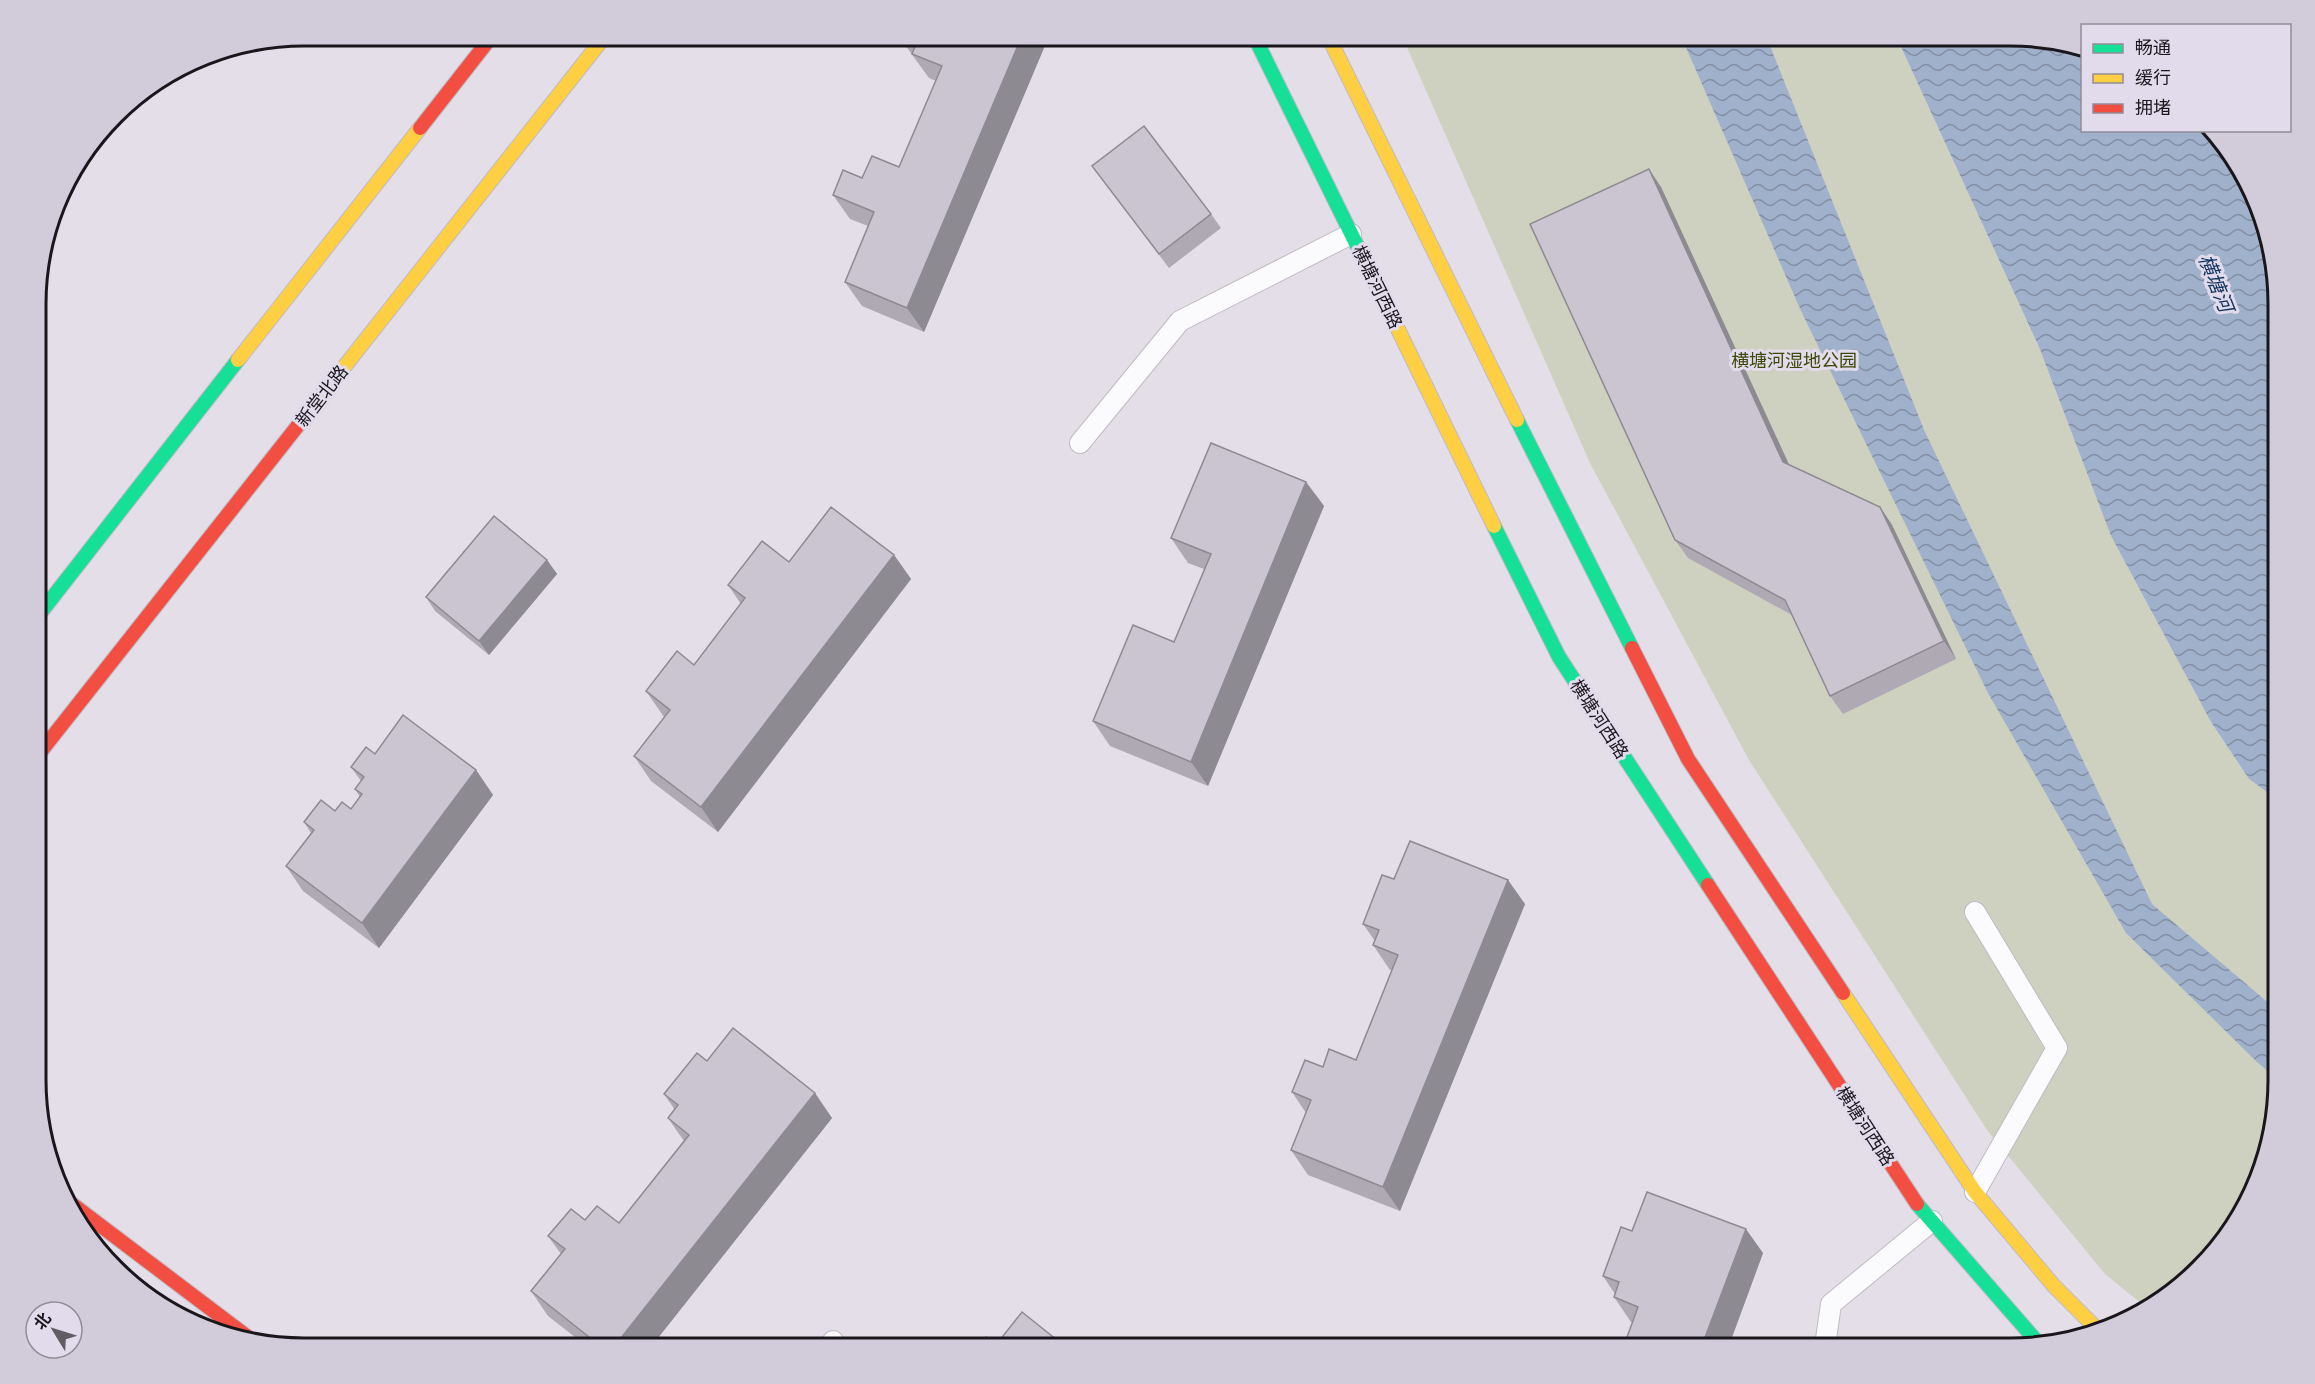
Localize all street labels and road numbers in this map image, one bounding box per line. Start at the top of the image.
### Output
street label: 横塘河西路 [1346,240,1409,333]
street label: 新堂北路 [289,359,354,432]
street label: 横塘河西路 [1564,674,1635,764]
street label: 横塘河西路 [1830,1081,1901,1171]

